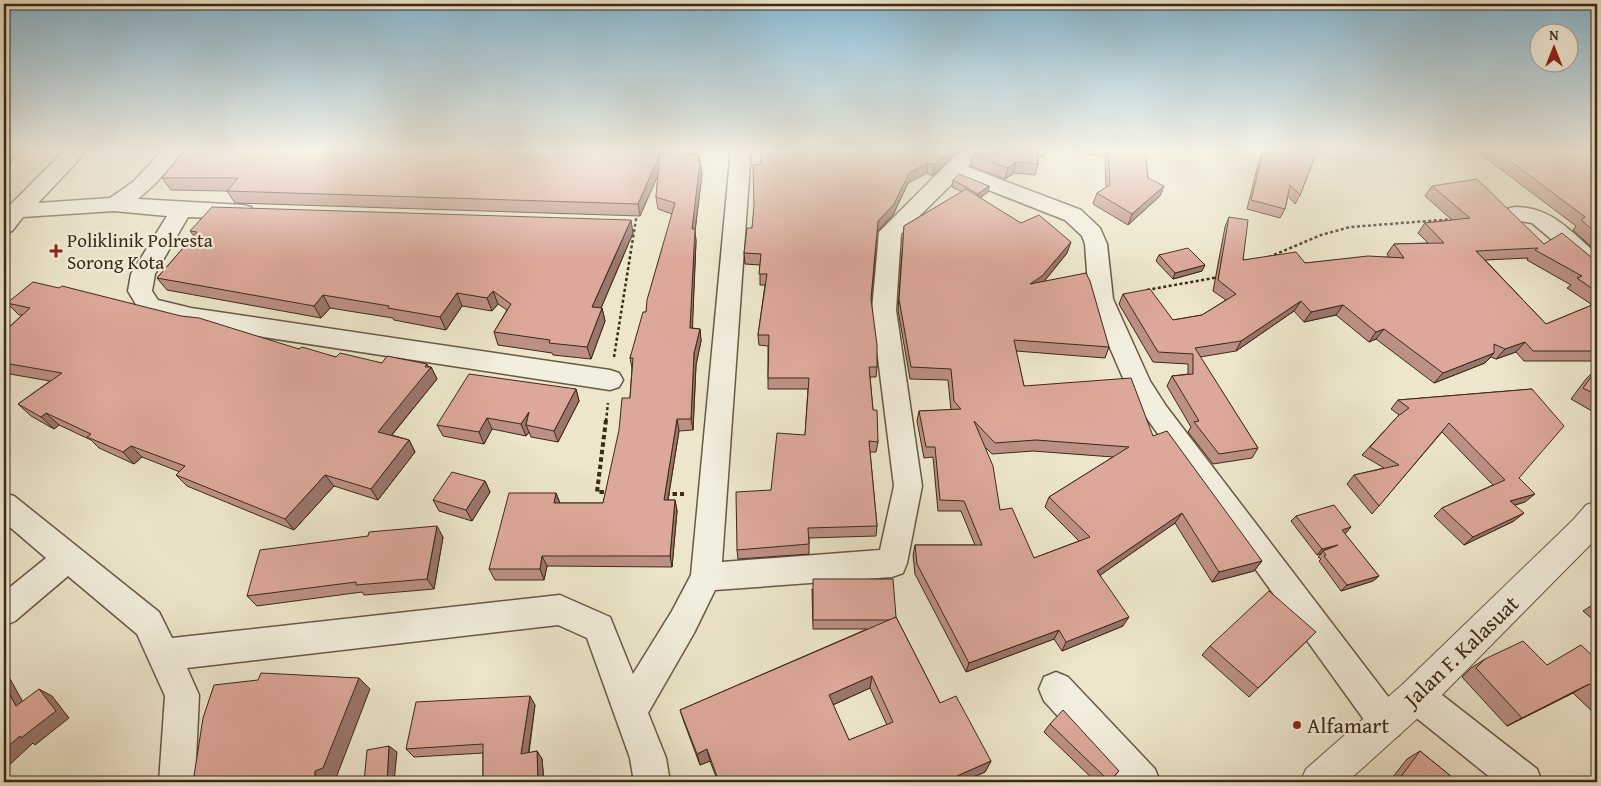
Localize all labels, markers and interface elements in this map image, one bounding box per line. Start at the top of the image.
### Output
north arrow [1528,22,1578,72]
text: N [1549,25,1559,45]
place label: Poliklinik Polresta Sorong Kota [67,226,213,276]
marker: Poliklinik Polresta Sorong Kota [49,244,63,258]
street label: Jalan F. Kalasuat [1394,588,1526,716]
place label: Alfamart [1307,709,1389,741]
marker: Alfamart [1291,719,1303,731]

